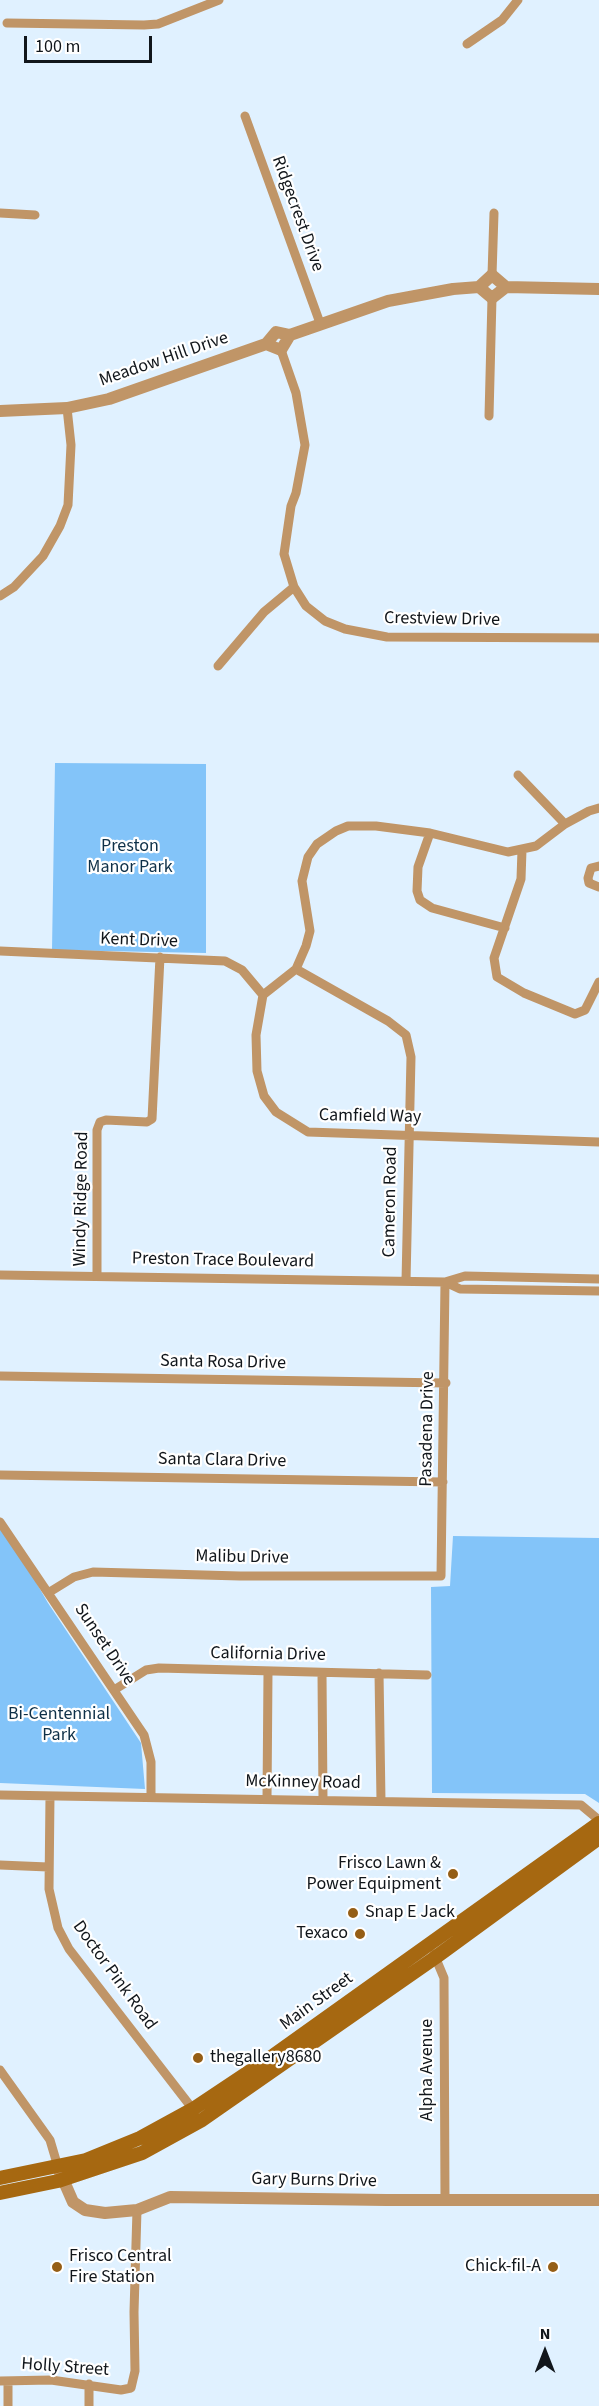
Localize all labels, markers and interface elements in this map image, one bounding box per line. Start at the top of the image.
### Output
scale bar [27,24,154,62]
text: 100 m [35,34,80,59]
street label: Ridgecrest Drive [266,153,328,275]
street label: Meadow Hill Drive [97,328,231,392]
street label: Crestview Drive [384,608,500,632]
park label: Preston Manor Park [87,836,173,878]
street label: Kent Drive [100,929,178,953]
street label: Camfield Way [319,1105,421,1129]
street label: Windy Ridge Road [70,1131,94,1267]
street label: Cameron Road [379,1146,403,1258]
street label: Preston Trace Boulevard [132,1249,314,1273]
street label: Santa Rosa Drive [160,1351,286,1375]
street label: Pasadena Drive [416,1371,440,1487]
street label: Santa Clara Drive [158,1449,286,1473]
street label: Malibu Drive [195,1546,289,1570]
street label: Sunset Drive [69,1600,139,1690]
street label: California Drive [210,1643,326,1667]
park label: Bi-Centennial Park [8,1704,110,1746]
street label: McKinney Road [245,1771,361,1795]
place label: Frisco Lawn & Power Equipment [307,1853,441,1896]
marker: Frisco Lawn & Power Equipment [446,1867,460,1881]
place label: Snap E Jack [365,1902,455,1924]
marker: Snap E Jack [346,1906,360,1920]
street label: Doctor Pink Road [67,1917,161,2035]
place label: Texaco [296,1923,348,1945]
marker: Texaco [353,1927,367,1941]
street label: Main Street [276,1968,358,2036]
street label: Alpha Avenue [417,2019,439,2121]
place label: thegallery8680 [210,2047,321,2069]
marker: thegallery8680 [191,2051,205,2065]
street label: Gary Burns Drive [251,2169,377,2193]
place label: Frisco Central Fire Station [69,2246,172,2288]
place label: Chick-fil-A [465,2256,541,2278]
marker: Frisco Central Fire Station [50,2260,64,2274]
marker: Chick-fil-A [546,2260,560,2274]
north arrow [515,2322,575,2382]
text: N [540,2323,550,2345]
street label: Holly Street [20,2354,110,2382]

